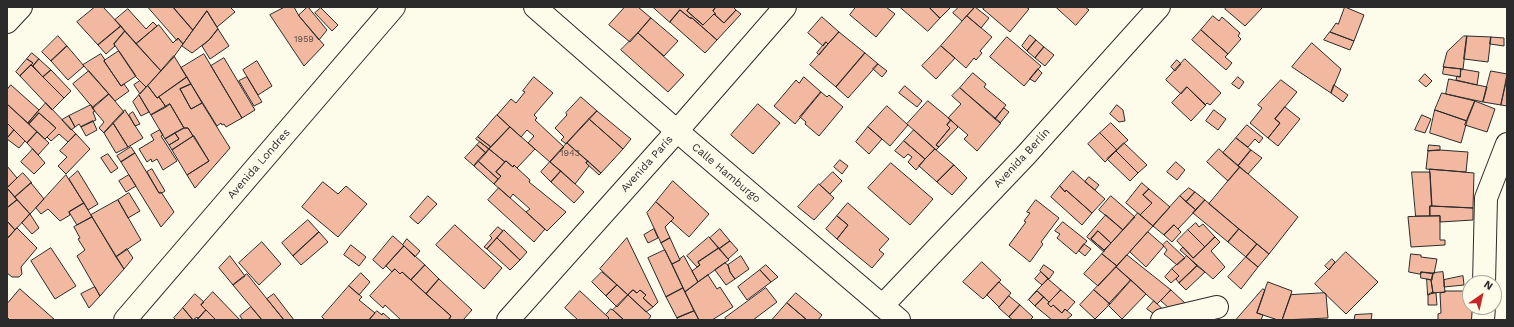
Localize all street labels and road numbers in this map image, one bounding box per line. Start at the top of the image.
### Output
street label: Avenida Berlín [991,125,1053,191]
street label: Avenida Londres [225,126,293,202]
street label: Avenida París [618,133,676,195]
street label: Calle Hamburgo [689,140,763,206]

